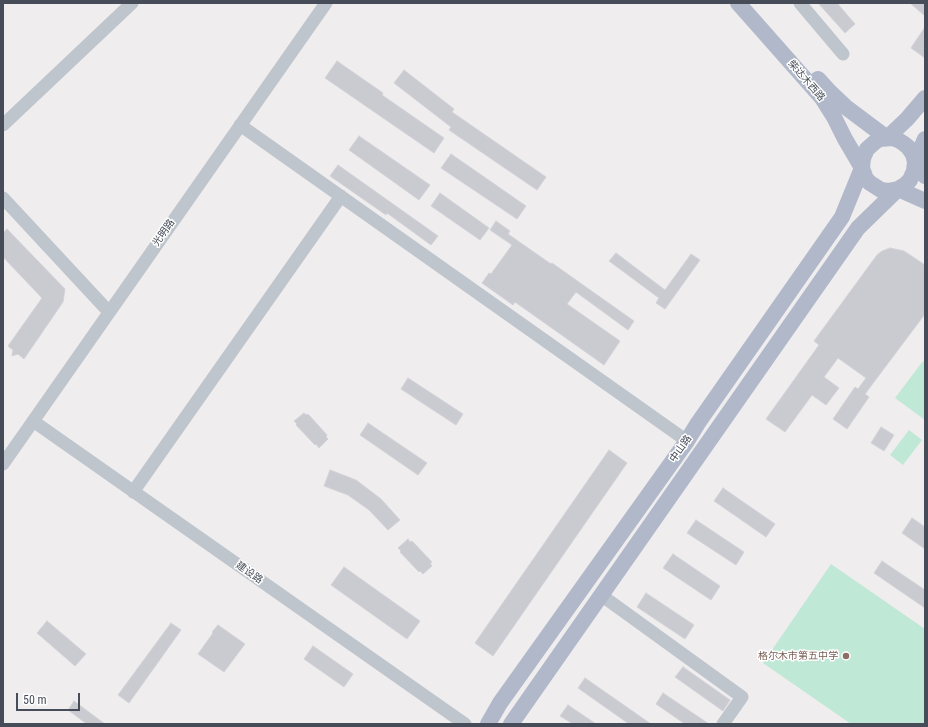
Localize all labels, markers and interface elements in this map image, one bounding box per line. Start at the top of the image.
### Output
street label: 柴达木西路 [785,58,827,104]
street label: 光明路 [150,217,178,249]
street label: 中山路 [667,433,695,465]
street label: 建设路 [233,559,265,587]
place label: 格尔木市第五中学 [758,650,838,662]
marker: 格尔木市第五中学 [841,651,851,661]
scale bar [18,685,82,711]
text: 50 m [23,693,47,707]

